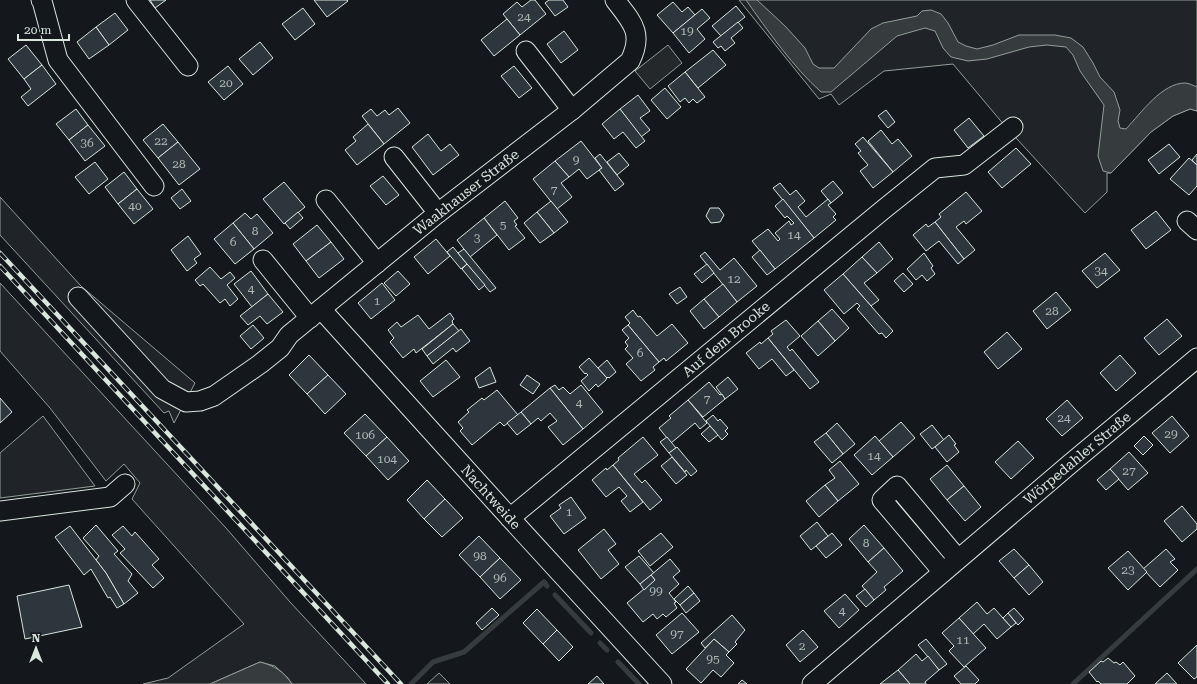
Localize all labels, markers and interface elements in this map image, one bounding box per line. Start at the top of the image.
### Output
house number: 24 [517,10,531,24]
scale bar [18,16,69,42]
text: 20 m [24,23,51,37]
house number: 19 [680,24,694,38]
house number: 20 [219,76,233,90]
house number: 22 [154,134,168,148]
house number: 36 [80,136,94,150]
street label: Waakhauser Straße [410,146,522,238]
house number: 9 [573,153,580,167]
house number: 28 [172,157,186,171]
house number: 7 [551,183,558,197]
house number: 40 [128,199,142,213]
house number: 5 [500,218,507,232]
house number: 8 [252,224,259,238]
house number: 14 [787,228,801,242]
house number: 3 [474,231,481,245]
house number: 6 [230,235,237,249]
house number: 34 [1094,264,1108,278]
house number: 12 [727,272,741,286]
house number: 4 [248,282,255,296]
house number: 1 [374,294,381,308]
street label: Auf dem Brooke [679,298,773,380]
house number: 28 [1045,304,1059,318]
house number: 6 [637,346,644,360]
house number: 7 [704,392,711,406]
house number: 4 [576,396,583,410]
street label: Wörpedahler Straße [1020,408,1134,508]
house number: 24 [1057,411,1071,425]
house number: 29 [1164,427,1178,441]
house number: 106 [355,428,375,442]
house number: 14 [867,449,881,463]
house number: 104 [377,452,397,466]
street label: Nachtweide [458,462,524,533]
house number: 27 [1122,464,1136,478]
house number: 1 [566,505,573,519]
house number: 8 [863,536,870,550]
house number: 98 [473,549,487,563]
house number: 23 [1121,563,1135,577]
house number: 96 [493,571,507,585]
house number: 99 [649,584,663,598]
house number: 4 [839,604,846,618]
house number: 97 [670,627,684,641]
north arrow [16,628,56,668]
text: N [32,632,41,645]
house number: 11 [956,633,970,647]
house number: 2 [799,639,806,653]
house number: 95 [706,652,720,666]

